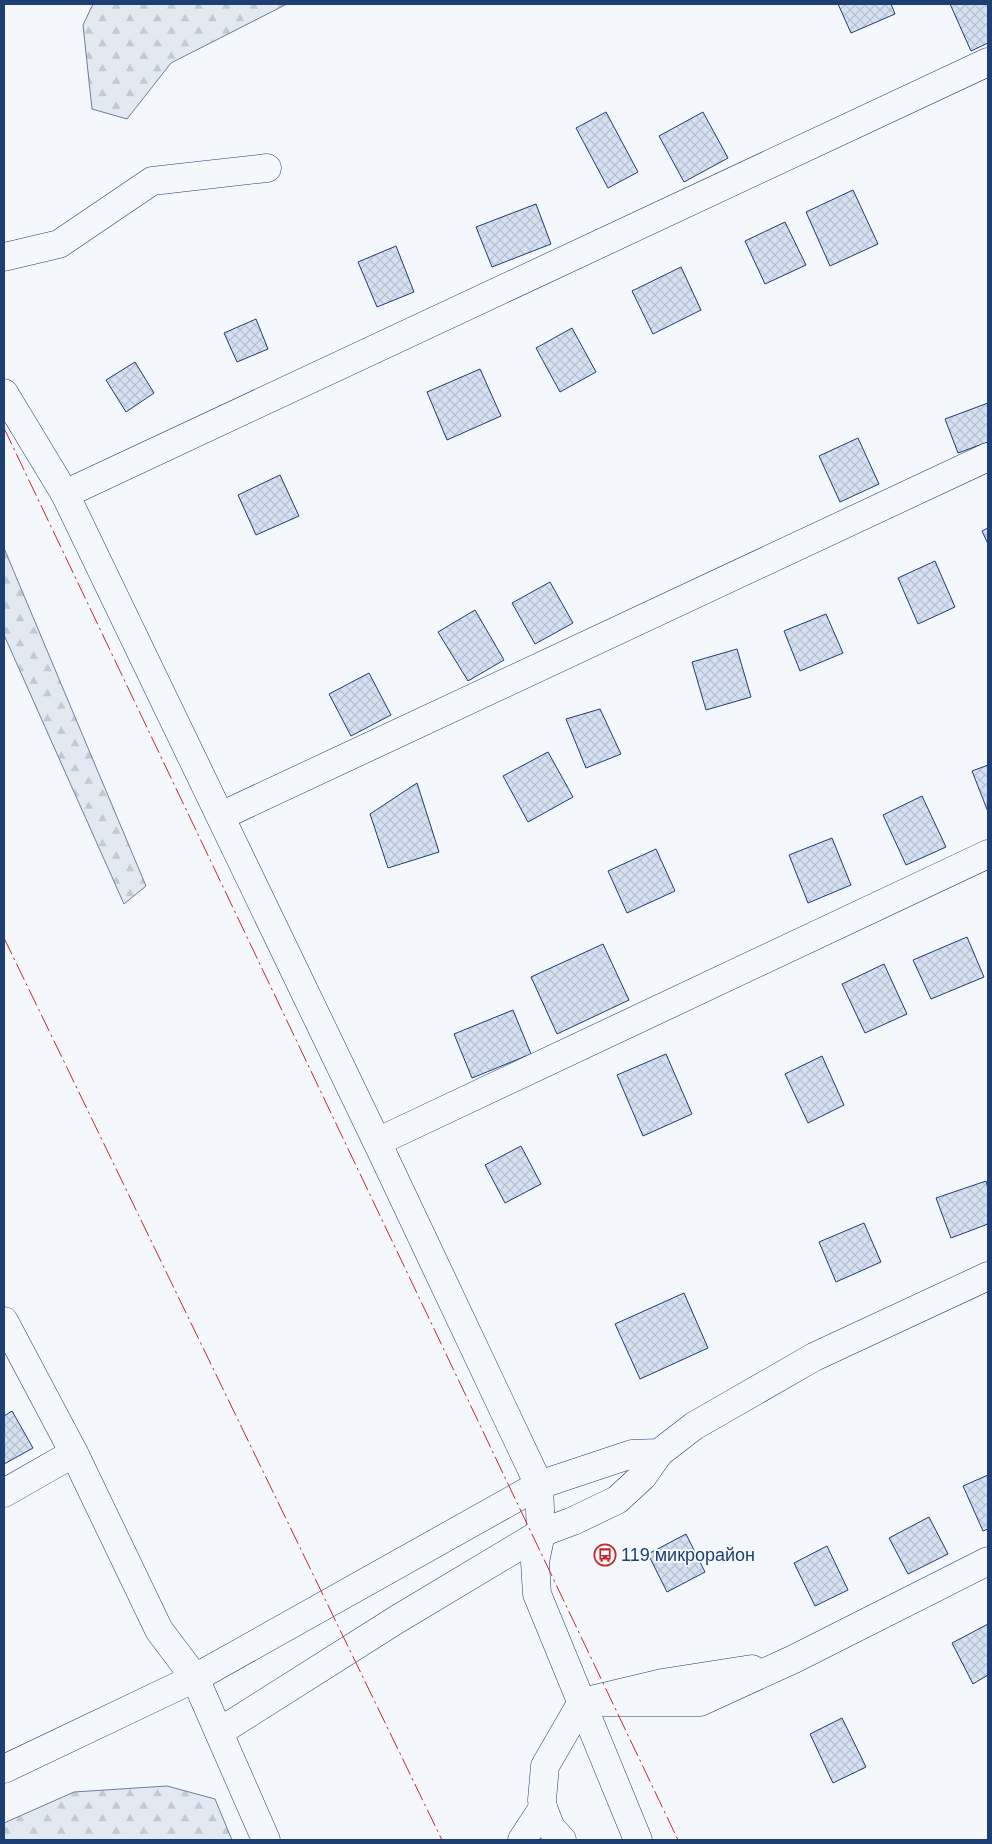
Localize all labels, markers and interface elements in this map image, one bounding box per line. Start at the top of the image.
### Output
bus stop icon: 119 микрорайон [593,1543,617,1567]
place label: 119 микрорайон [621,1545,755,1565]

